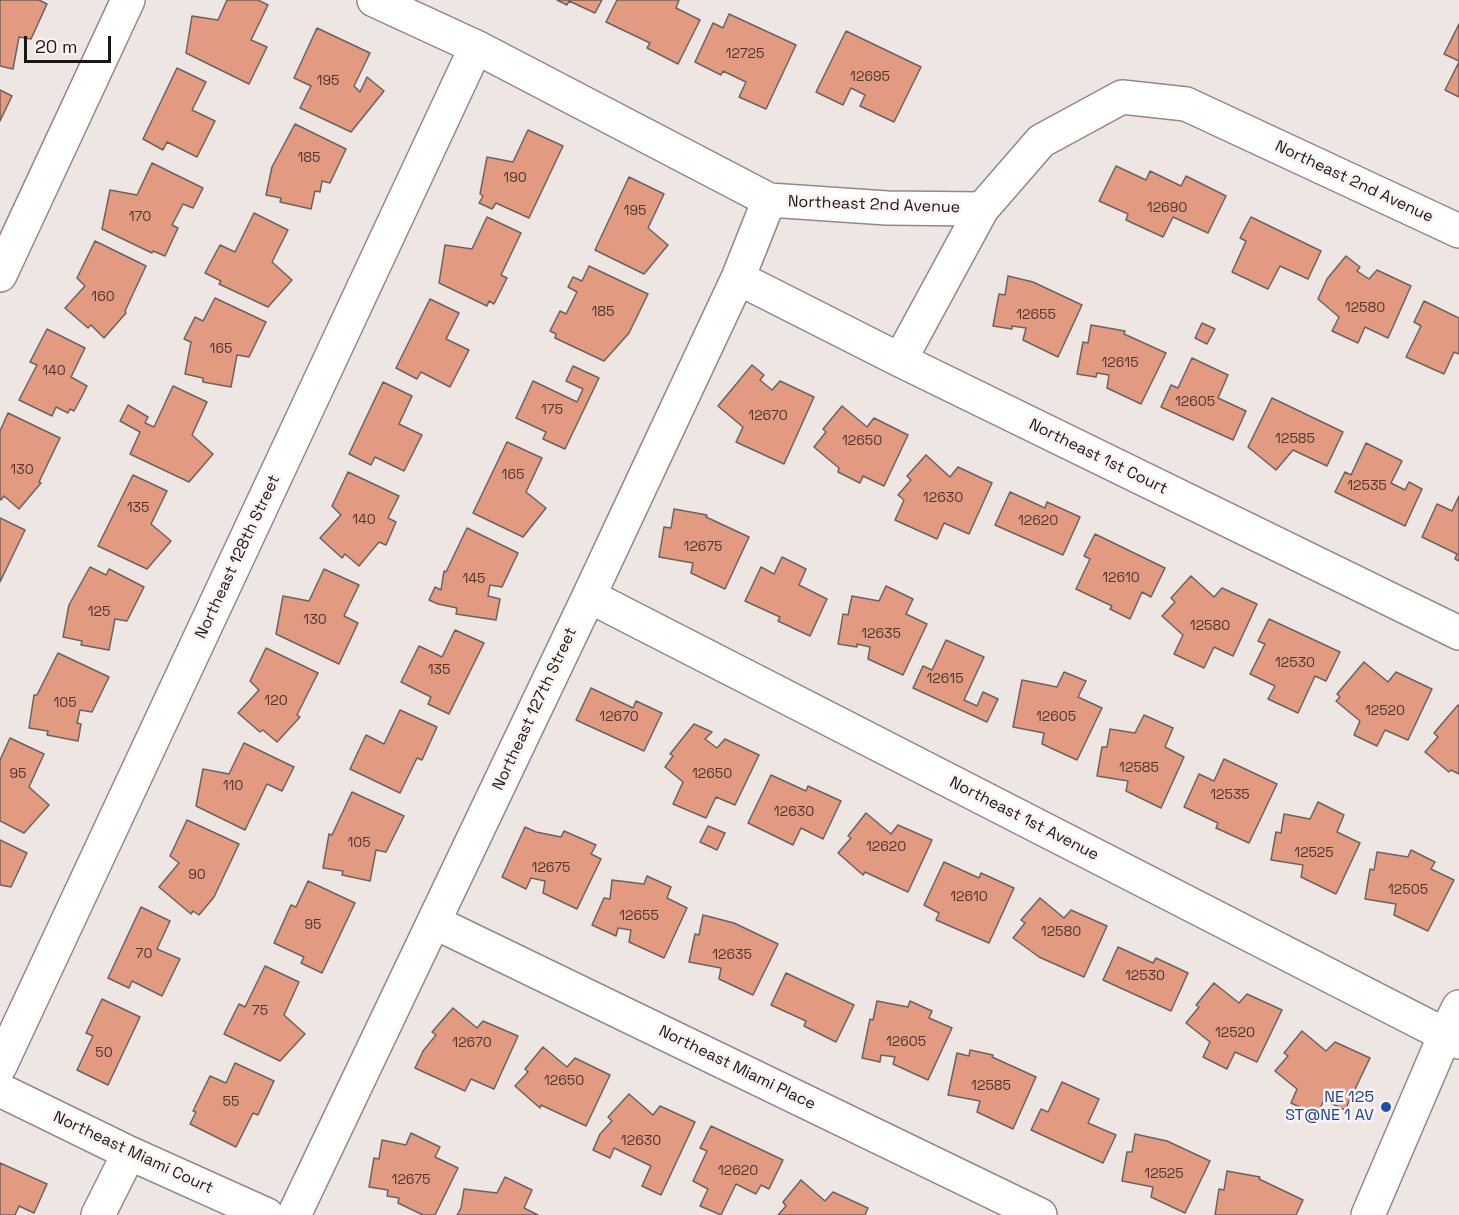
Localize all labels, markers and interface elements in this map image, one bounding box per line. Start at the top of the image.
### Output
scale bar [27,24,114,62]
text: 20 m [35,35,78,58]
house number: 12725 [726,46,764,62]
house number: 12695 [850,69,890,85]
house number: 195 [317,73,339,89]
street label: Northeast 2nd Avenue [1272,137,1436,227]
house number: 185 [298,150,320,166]
house number: 190 [503,170,527,186]
street label: Northeast 2nd Avenue [788,192,960,218]
house number: 12690 [1147,200,1187,216]
house number: 195 [624,203,646,219]
house number: 170 [129,209,151,225]
house number: 160 [91,289,115,305]
house number: 12580 [1345,300,1385,316]
house number: 185 [592,304,614,320]
house number: 12655 [1016,307,1056,323]
house number: 165 [210,341,232,357]
house number: 12615 [1101,355,1139,371]
house number: 140 [42,363,66,379]
house number: 12605 [1175,394,1215,410]
house number: 175 [541,402,563,418]
house number: 12670 [748,408,788,424]
street label: Northeast 1st Court [1026,415,1170,499]
house number: 12585 [1275,431,1315,447]
house number: 12650 [842,433,882,449]
house number: 130 [10,462,34,478]
house number: 165 [502,467,524,483]
street label: Northeast 128th Street [192,472,284,642]
house number: 12535 [1347,478,1387,494]
house number: 12630 [923,490,963,506]
house number: 135 [127,500,149,516]
house number: 140 [352,512,376,528]
house number: 12620 [1018,513,1058,529]
house number: 12675 [684,539,722,555]
house number: 12610 [1102,570,1140,586]
house number: 145 [463,571,485,587]
house number: 125 [88,604,110,620]
house number: 130 [303,612,327,628]
house number: 12580 [1190,618,1230,634]
street label: Northeast 127th Street [489,625,581,793]
house number: 12635 [861,626,901,642]
house number: 12530 [1275,655,1315,671]
house number: 135 [428,662,450,678]
house number: 12615 [926,671,964,687]
house number: 120 [264,693,288,709]
house number: 105 [53,695,77,711]
house number: 12520 [1365,703,1405,719]
house number: 12670 [599,709,639,725]
house number: 12605 [1036,709,1076,725]
house number: 12585 [1119,760,1159,776]
house number: 95 [10,766,26,782]
house number: 12650 [692,766,732,782]
street label: Northeast 1st Avenue [946,773,1102,865]
house number: 110 [223,778,243,794]
house number: 12535 [1210,787,1250,803]
house number: 12630 [774,804,814,820]
house number: 105 [347,835,371,851]
house number: 12620 [866,839,906,855]
house number: 12525 [1294,845,1334,861]
house number: 12675 [532,860,570,876]
house number: 90 [188,867,206,883]
house number: 12505 [1388,882,1428,898]
house number: 12610 [950,889,988,905]
house number: 12655 [619,908,659,924]
house number: 95 [305,917,321,933]
house number: 12580 [1041,924,1081,940]
house number: 70 [136,946,152,962]
house number: 12635 [712,947,752,963]
house number: 12530 [1125,968,1165,984]
house number: 75 [252,1003,268,1019]
street label: Northeast Miami Place [655,1022,819,1114]
house number: 12520 [1215,1025,1255,1041]
house number: 12605 [886,1034,926,1050]
house number: 12670 [452,1035,492,1051]
house number: 50 [95,1045,113,1061]
house number: 12650 [544,1073,584,1089]
house number: 12585 [971,1078,1011,1094]
place label: NE 125 ST@NE 1 AV [1285,1088,1374,1126]
house number: 55 [223,1094,239,1110]
marker: NE 125 ST@NE 1 AV [1379,1100,1393,1114]
street label: Northeast Miami Court [50,1108,216,1198]
house number: 12630 [621,1133,661,1149]
house number: 12620 [718,1163,758,1179]
house number: 12525 [1144,1166,1184,1182]
house number: 12675 [392,1172,430,1188]

